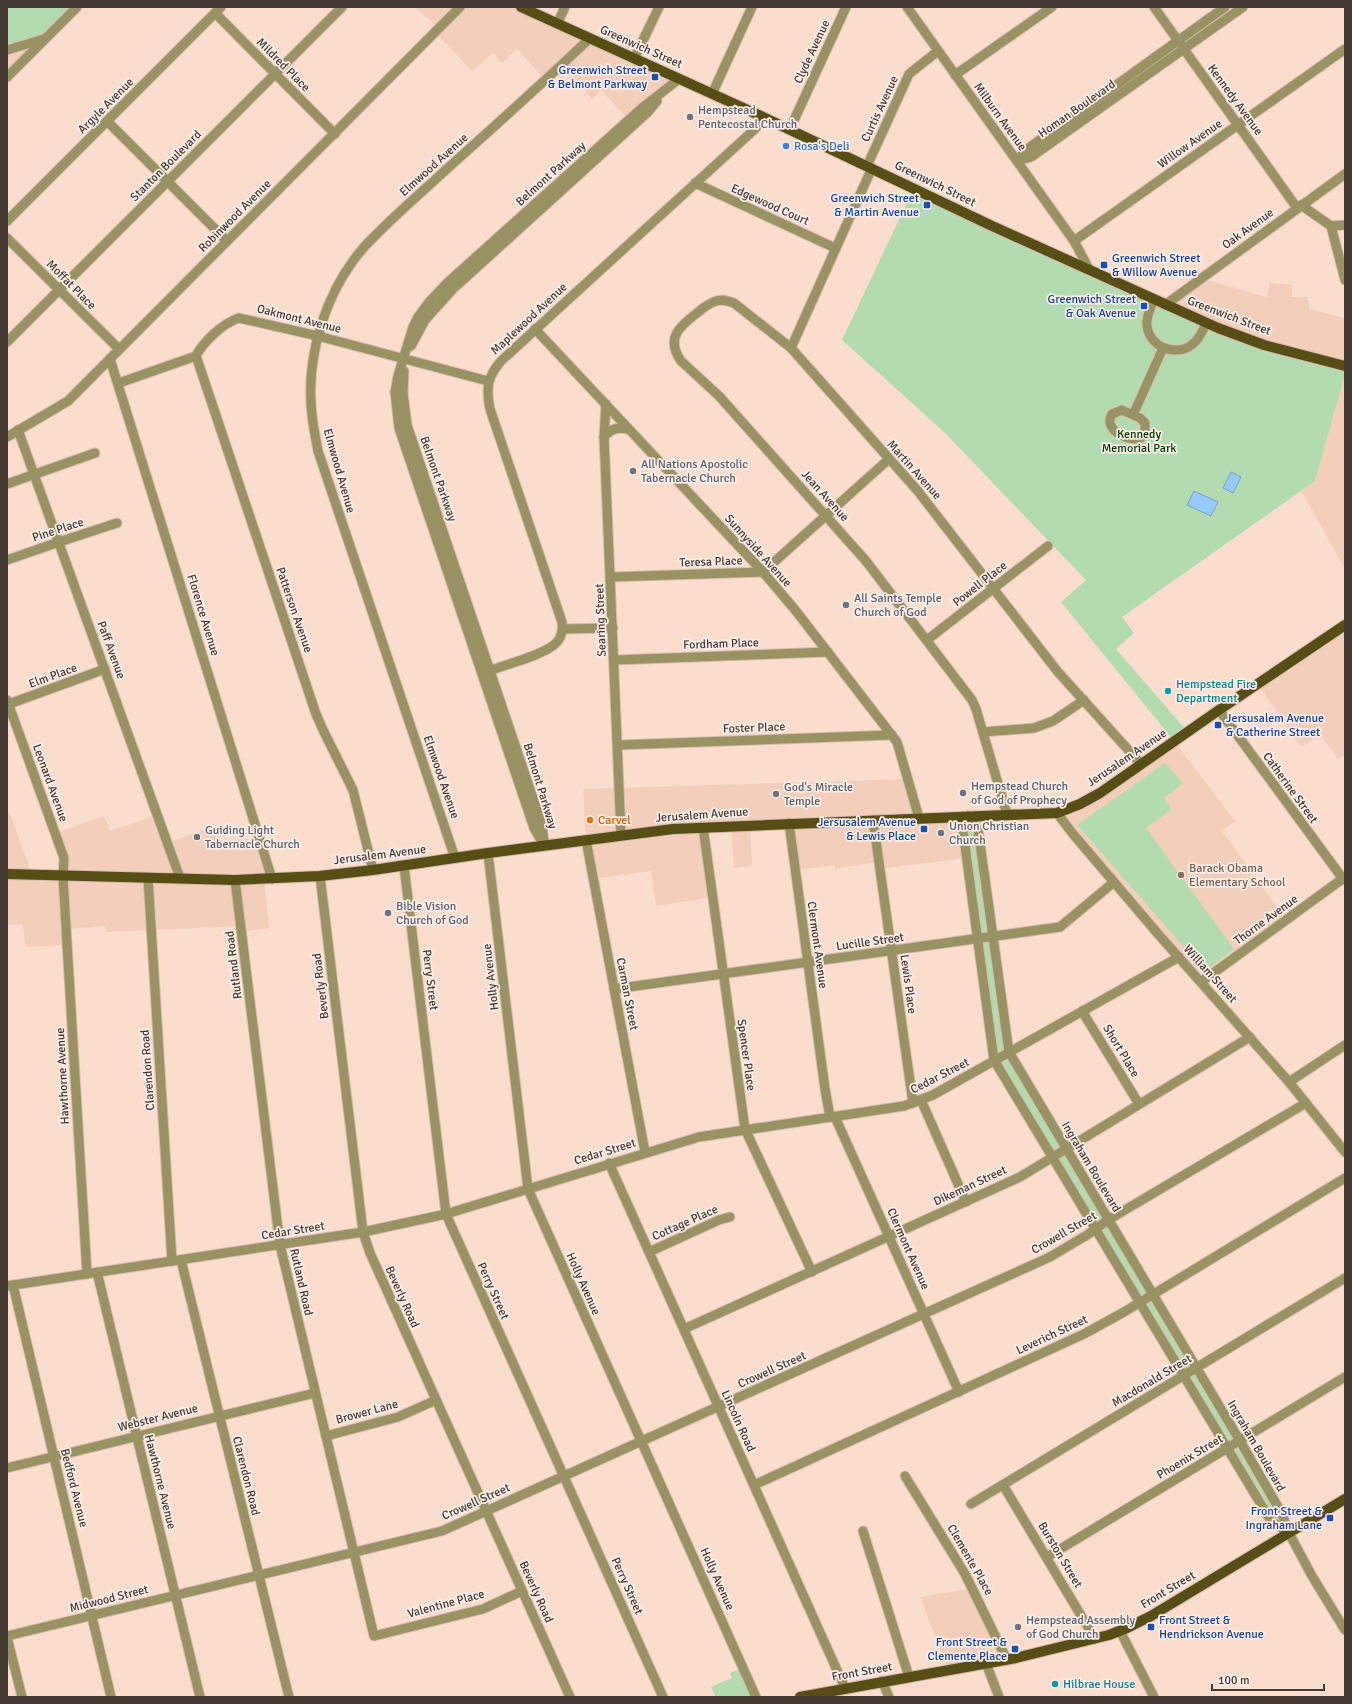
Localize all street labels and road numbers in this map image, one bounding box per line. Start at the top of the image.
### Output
street label: Clyde Avenue [791,18,833,86]
street label: Greenwich Street [598,22,684,72]
street label: Mildred Place [253,35,313,95]
street label: Kennedy Avenue [1204,62,1266,138]
street label: Curtis Avenue [858,73,902,145]
street label: Argyle Avenue [75,75,137,137]
street label: Homan Boulevard [1036,77,1118,141]
street label: Milburn Avenue [970,80,1030,154]
street label: Willow Avenue [1155,116,1225,172]
street label: Stanton Boulevard [127,127,205,205]
street label: Elmwood Avenue [397,130,471,200]
street label: Belmont Parkway [513,138,589,209]
street label: Greenwich Street [892,158,978,210]
street label: Robinwood Avenue [195,176,275,256]
street label: Edgewood Court [729,181,811,229]
street label: Oak Avenue [1219,205,1277,253]
street label: Moffat Place [43,257,99,313]
street label: Maplewood Avenue [488,280,570,358]
street label: Greenwich Street [1185,293,1273,339]
street label: Oakmont Avenue [255,301,343,337]
street label: Elmwood Avenue [320,427,358,515]
street label: Belmont Parkway [416,434,460,524]
street label: Martin Avenue [883,437,945,503]
street label: Jean Avenue [798,467,852,525]
street label: Sunnyside Avenue [721,511,795,591]
street label: Pine Place [30,515,86,545]
street label: Teresa Place [679,553,743,571]
street label: Powell Place [950,558,1010,610]
street label: Patterson Avenue [272,565,316,655]
street label: Florence Avenue [183,572,223,658]
street label: Searing Street [592,583,610,657]
street label: Paff Avenue [94,619,128,681]
street label: Fordham Place [683,635,759,653]
street label: Elm Place [27,660,79,692]
street label: Foster Place [722,719,786,737]
street label: Jerusalem Avenue [1084,726,1170,790]
street label: Elmwood Avenue [420,733,462,821]
street label: Belmont Parkway [520,741,560,831]
street label: Leonard Avenue [29,742,71,824]
street label: Catherine Street [1259,750,1321,826]
street label: Jerusalem Avenue [655,804,749,826]
street label: Jerusalem Avenue [333,842,427,868]
street label: Thorne Avenue [1231,892,1301,948]
street label: Clermont Avenue [803,900,831,990]
street label: Rutland Road [222,930,246,1000]
street label: Lucille Street [835,930,905,954]
street label: William Street [1180,942,1240,1006]
street label: Holly Avenue [479,943,503,1011]
street label: Perry Street [419,949,441,1011]
street label: Beverly Road [310,952,332,1020]
street label: Lewis Place [896,953,920,1015]
street label: Carman Street [613,956,641,1032]
street label: Spencer Place [734,1018,758,1092]
street label: Short Place [1099,1022,1143,1080]
street label: Hawthorne Avenue [53,1027,73,1125]
street label: Clarendon Road [138,1029,158,1111]
street label: Cedar Street [908,1055,972,1097]
street label: Ingraham Boulevard [1058,1119,1124,1215]
street label: Cedar Street [572,1135,638,1169]
street label: Dikeman Street [931,1163,1009,1209]
street label: Cottage Place [650,1202,720,1244]
street label: Clermont Avenue [883,1206,933,1292]
street label: Crowell Street [1029,1208,1099,1258]
street label: Cedar Street [260,1219,326,1243]
street label: Rutland Road [286,1247,316,1317]
street label: Holly Avenue [563,1250,603,1318]
street label: Perry Street [474,1260,512,1322]
street label: Beverly Road [382,1264,422,1330]
street label: Leverich Street [1014,1312,1090,1358]
street label: Crowell Street [736,1348,808,1392]
street label: Macdonald Street [1109,1351,1195,1411]
street label: Lincoln Road [718,1388,758,1454]
street label: Brower Lane [334,1397,400,1427]
street label: Ingraham Boulevard [1224,1398,1288,1494]
street label: Webster Avenue [116,1401,200,1435]
street label: Phoenix Street [1154,1431,1226,1483]
street label: Hawthorne Avenue [141,1433,179,1531]
street label: Clarendon Road [229,1435,263,1517]
street label: Bedford Avenue [57,1447,91,1529]
street label: Crowell Street [440,1480,512,1524]
street label: Burston Street [1034,1519,1086,1591]
street label: Clemente Place [944,1522,996,1598]
street label: Holly Avenue [697,1545,737,1613]
street label: Perry Street [608,1555,646,1617]
street label: Beverly Road [516,1559,556,1625]
street label: Front Street [1138,1568,1198,1612]
street label: Midwood Street [68,1582,150,1616]
street label: Valentine Place [406,1587,486,1621]
street label: Front Street [831,1659,893,1685]

